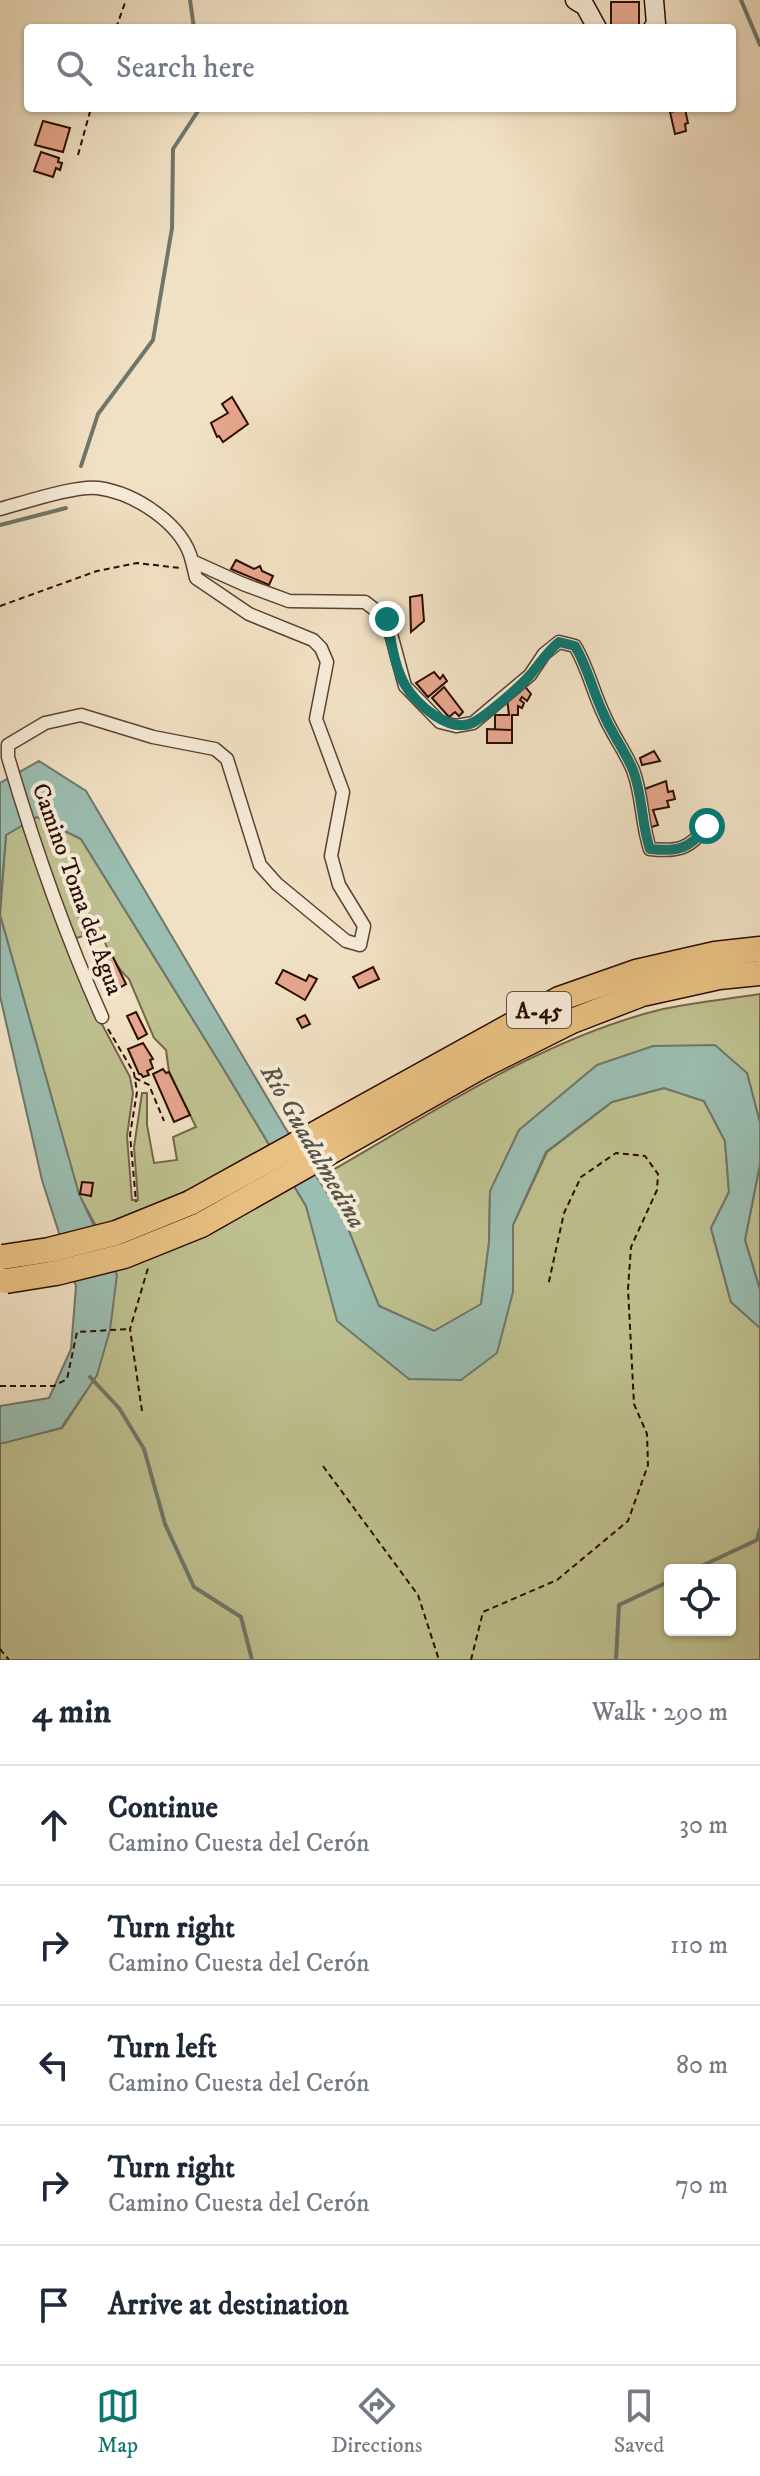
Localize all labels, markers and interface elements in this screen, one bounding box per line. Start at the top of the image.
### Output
search box [24,24,736,112]
icon: search [52,46,96,90]
text: Search here [116,50,255,87]
route end [369,601,405,637]
street label: Camino Toma del Agua [25,779,130,1000]
route start [689,808,725,844]
road number: A-45 [507,992,571,1028]
water label: Río Guadalmedina [252,1058,373,1235]
map controls [664,1564,736,1636]
button: locate [664,1564,736,1636]
text: 4 min [32,1691,111,1733]
text: Walk · 290 m [592,1696,728,1729]
text: Continue [108,1790,218,1827]
icon: ahead [32,1803,76,1847]
text: 30 m [679,1809,728,1842]
text: Camino Cuesta del Cerón [108,1827,370,1860]
text: Turn right [108,1910,235,1947]
icon: right [32,1923,76,1967]
text: 110 m [670,1929,728,1962]
text: Camino Cuesta del Cerón [108,1947,370,1980]
text: Turn left [108,2030,217,2067]
icon: left [32,2043,76,2087]
text: 80 m [676,2049,728,2082]
text: Camino Cuesta del Cerón [108,2067,370,2100]
text: Turn right [108,2150,235,2187]
icon: right [32,2163,76,2207]
text: 70 m [675,2169,728,2202]
text: Camino Cuesta del Cerón [108,2187,370,2220]
icon: arrive [32,2283,76,2327]
text: Arrive at destination [108,2287,349,2324]
tab: Map [96,2384,140,2459]
tab: Directions [331,2384,422,2459]
tab: Saved [614,2384,664,2459]

